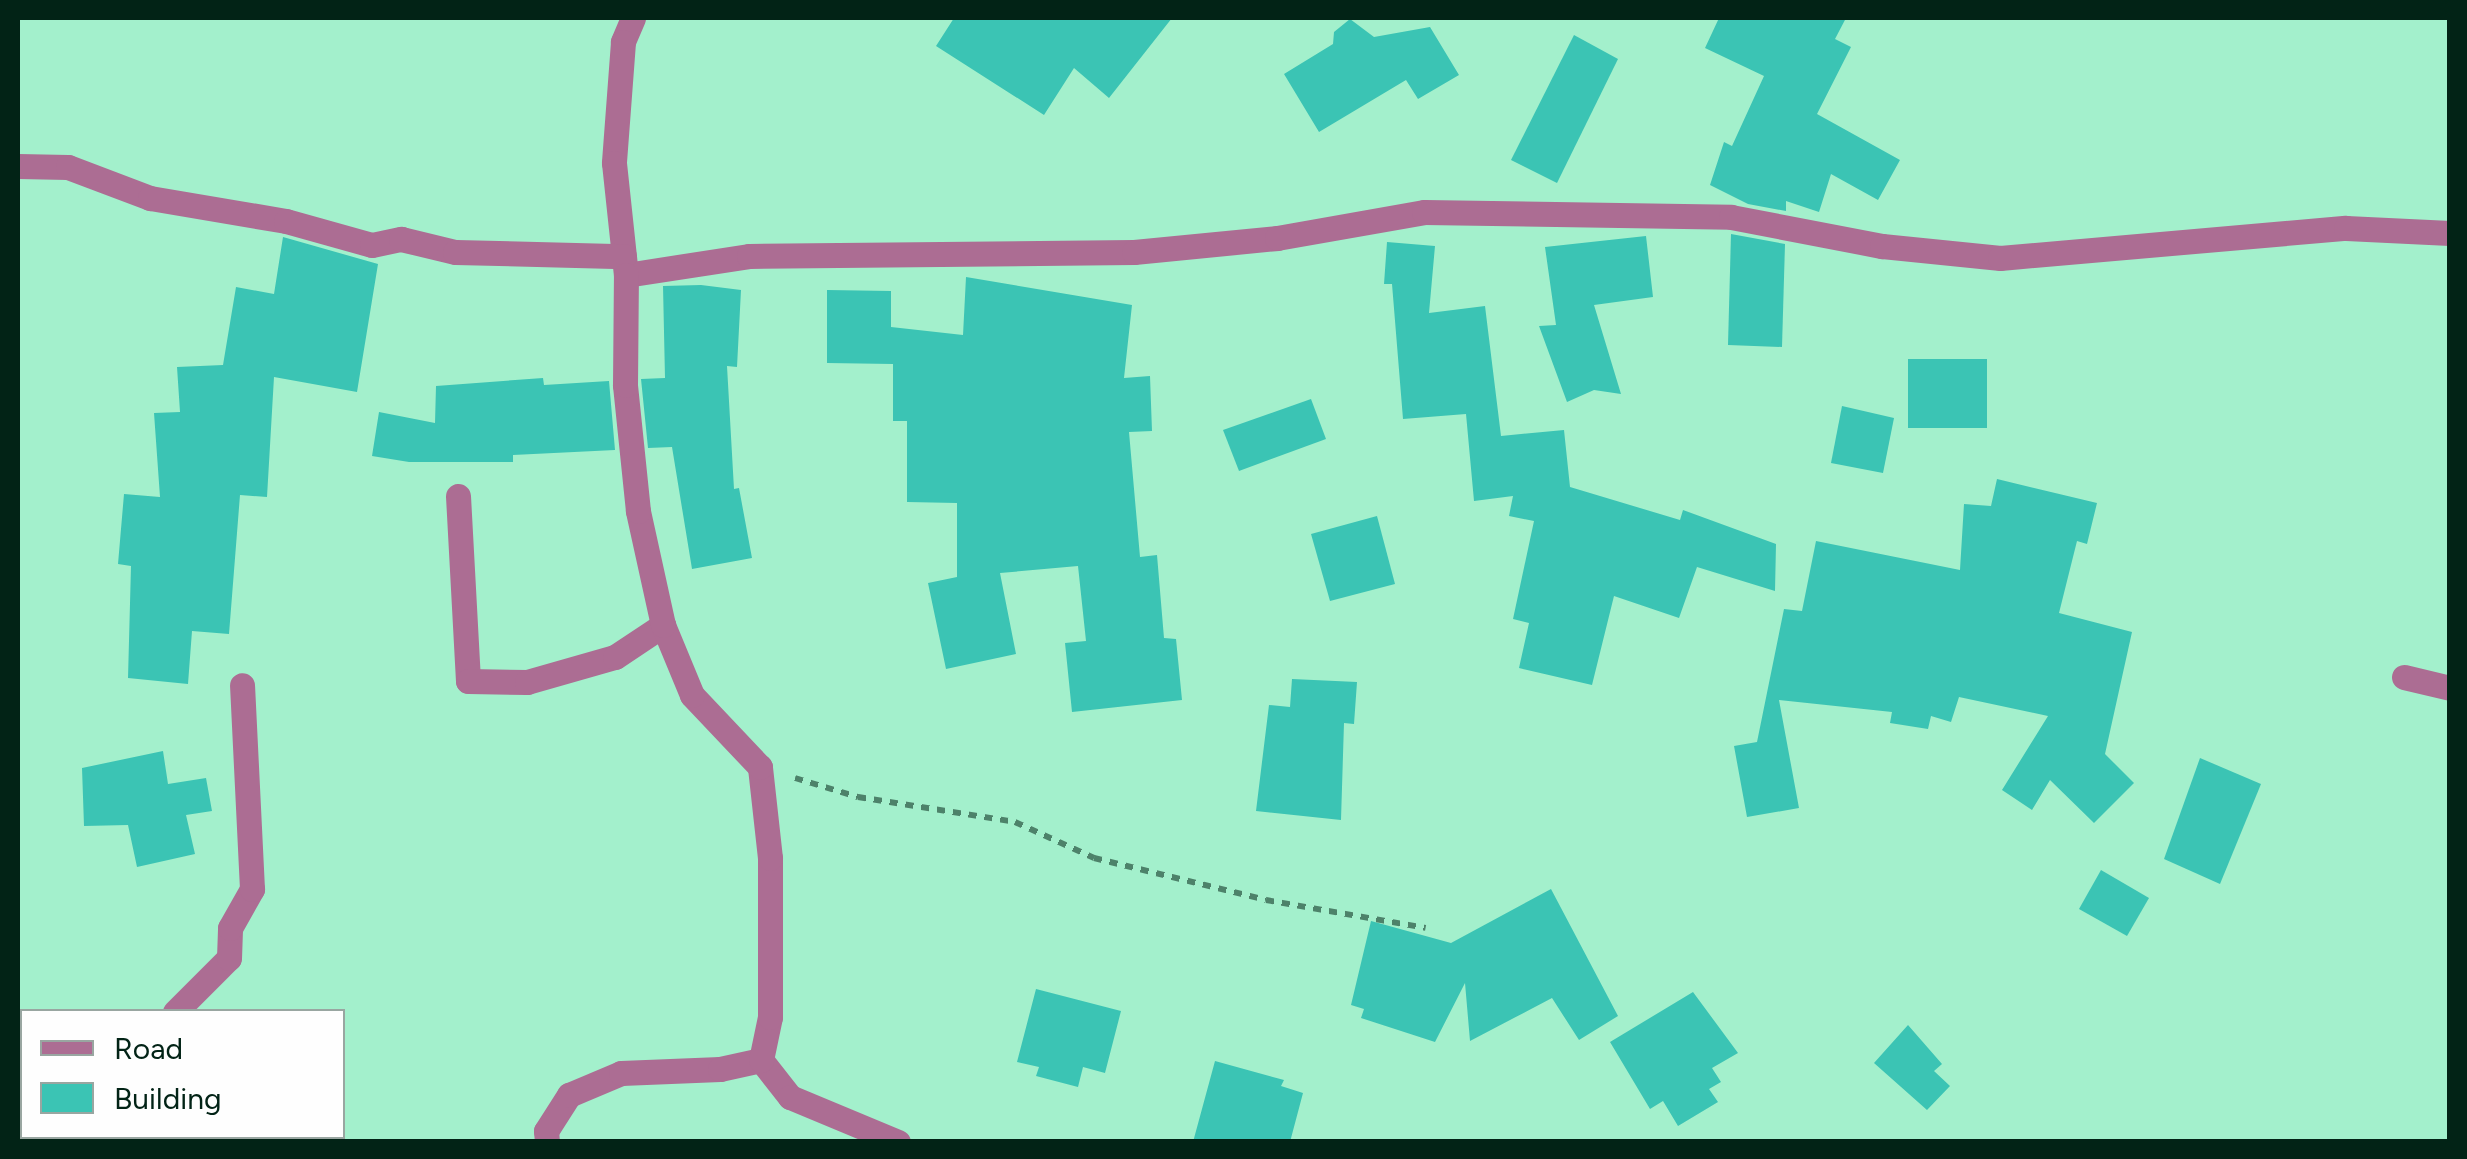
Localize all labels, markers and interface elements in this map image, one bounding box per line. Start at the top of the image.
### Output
legend [20,1009,345,1139]
text: Road [114,1030,183,1067]
text: Building [114,1080,222,1117]

